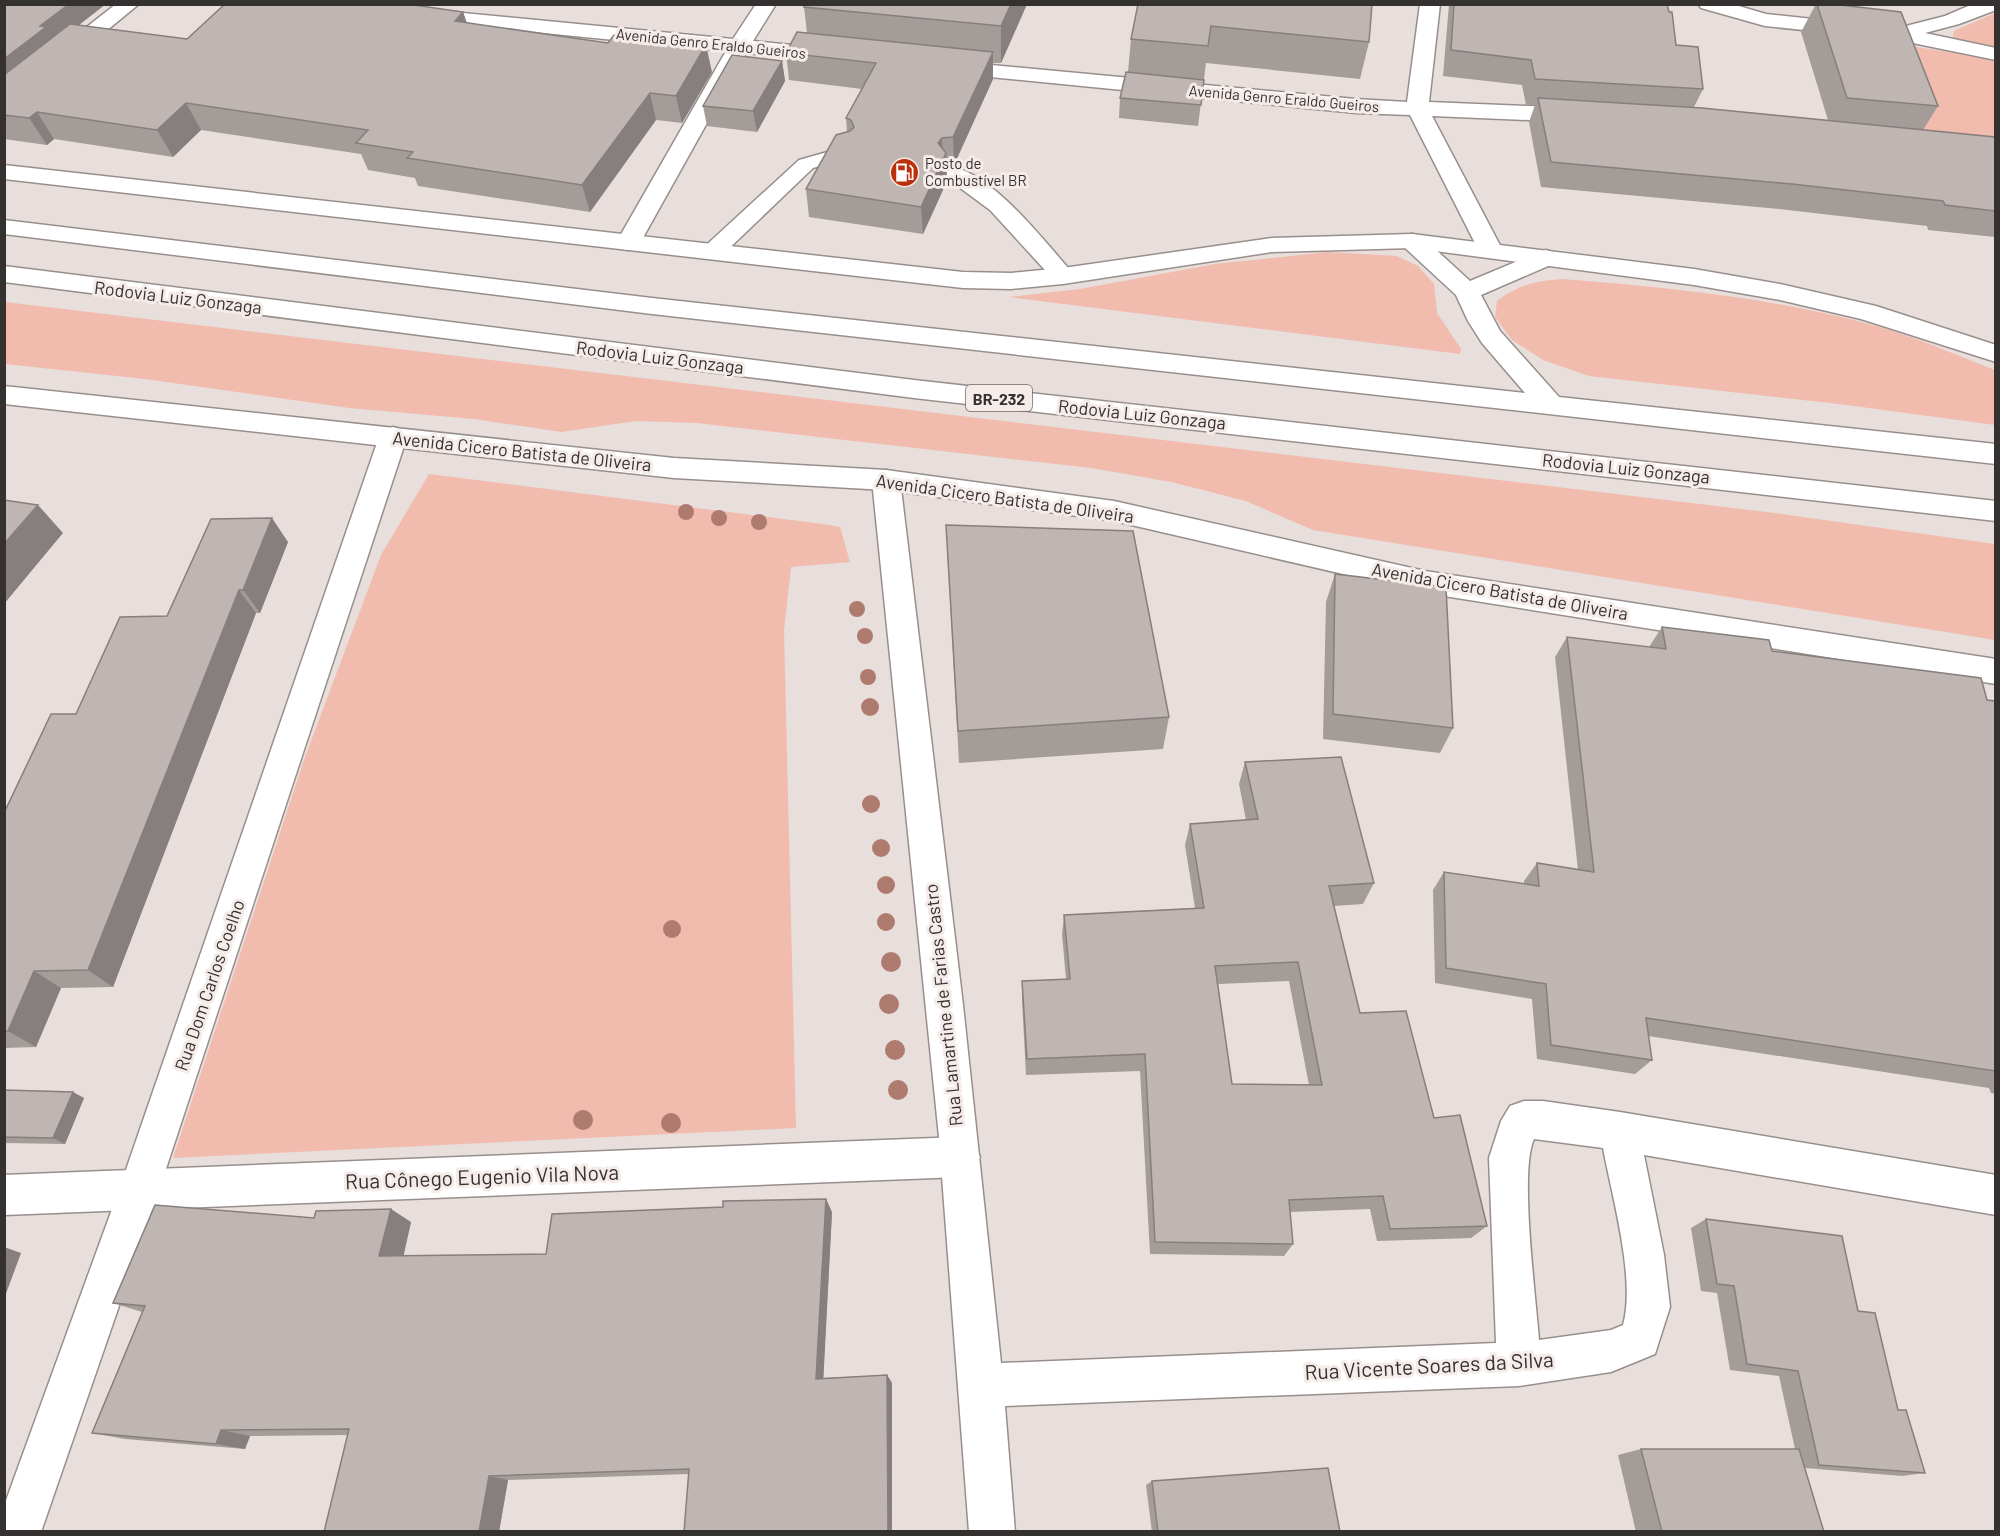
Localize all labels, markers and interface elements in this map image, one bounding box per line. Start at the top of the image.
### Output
street label: Avenida Genro Eraldo Gueiros [615,24,807,62]
street label: Avenida Genro Eraldo Gueiros [1188,81,1380,115]
place label: Posto de Combustível BR [925,154,1027,189]
fuel station icon: Posto de Combustível BR [888,156,920,188]
street label: Rodovia Luiz Gonzaga [93,276,263,318]
street label: Rodovia Luiz Gonzaga [575,336,745,378]
road number: BR-232 [966,385,1032,411]
street label: Rodovia Luiz Gonzaga [1057,394,1227,434]
street label: Avenida Cicero Batista de Oliveira [392,426,652,476]
street label: Rodovia Luiz Gonzaga [1541,448,1711,488]
street label: Avenida Cicero Batista de Oliveira [875,469,1135,527]
street label: Avenida Cicero Batista de Oliveira [1370,558,1630,624]
street label: Rua Lamartine de Farias Castro [919,883,967,1127]
street label: Rua Dom Carlos Coelho [169,897,249,1073]
street label: Rua Cônego Eugenio Vila Nova [345,1159,619,1193]
street label: Rua Vicente Soares da Silva [1304,1346,1554,1384]

